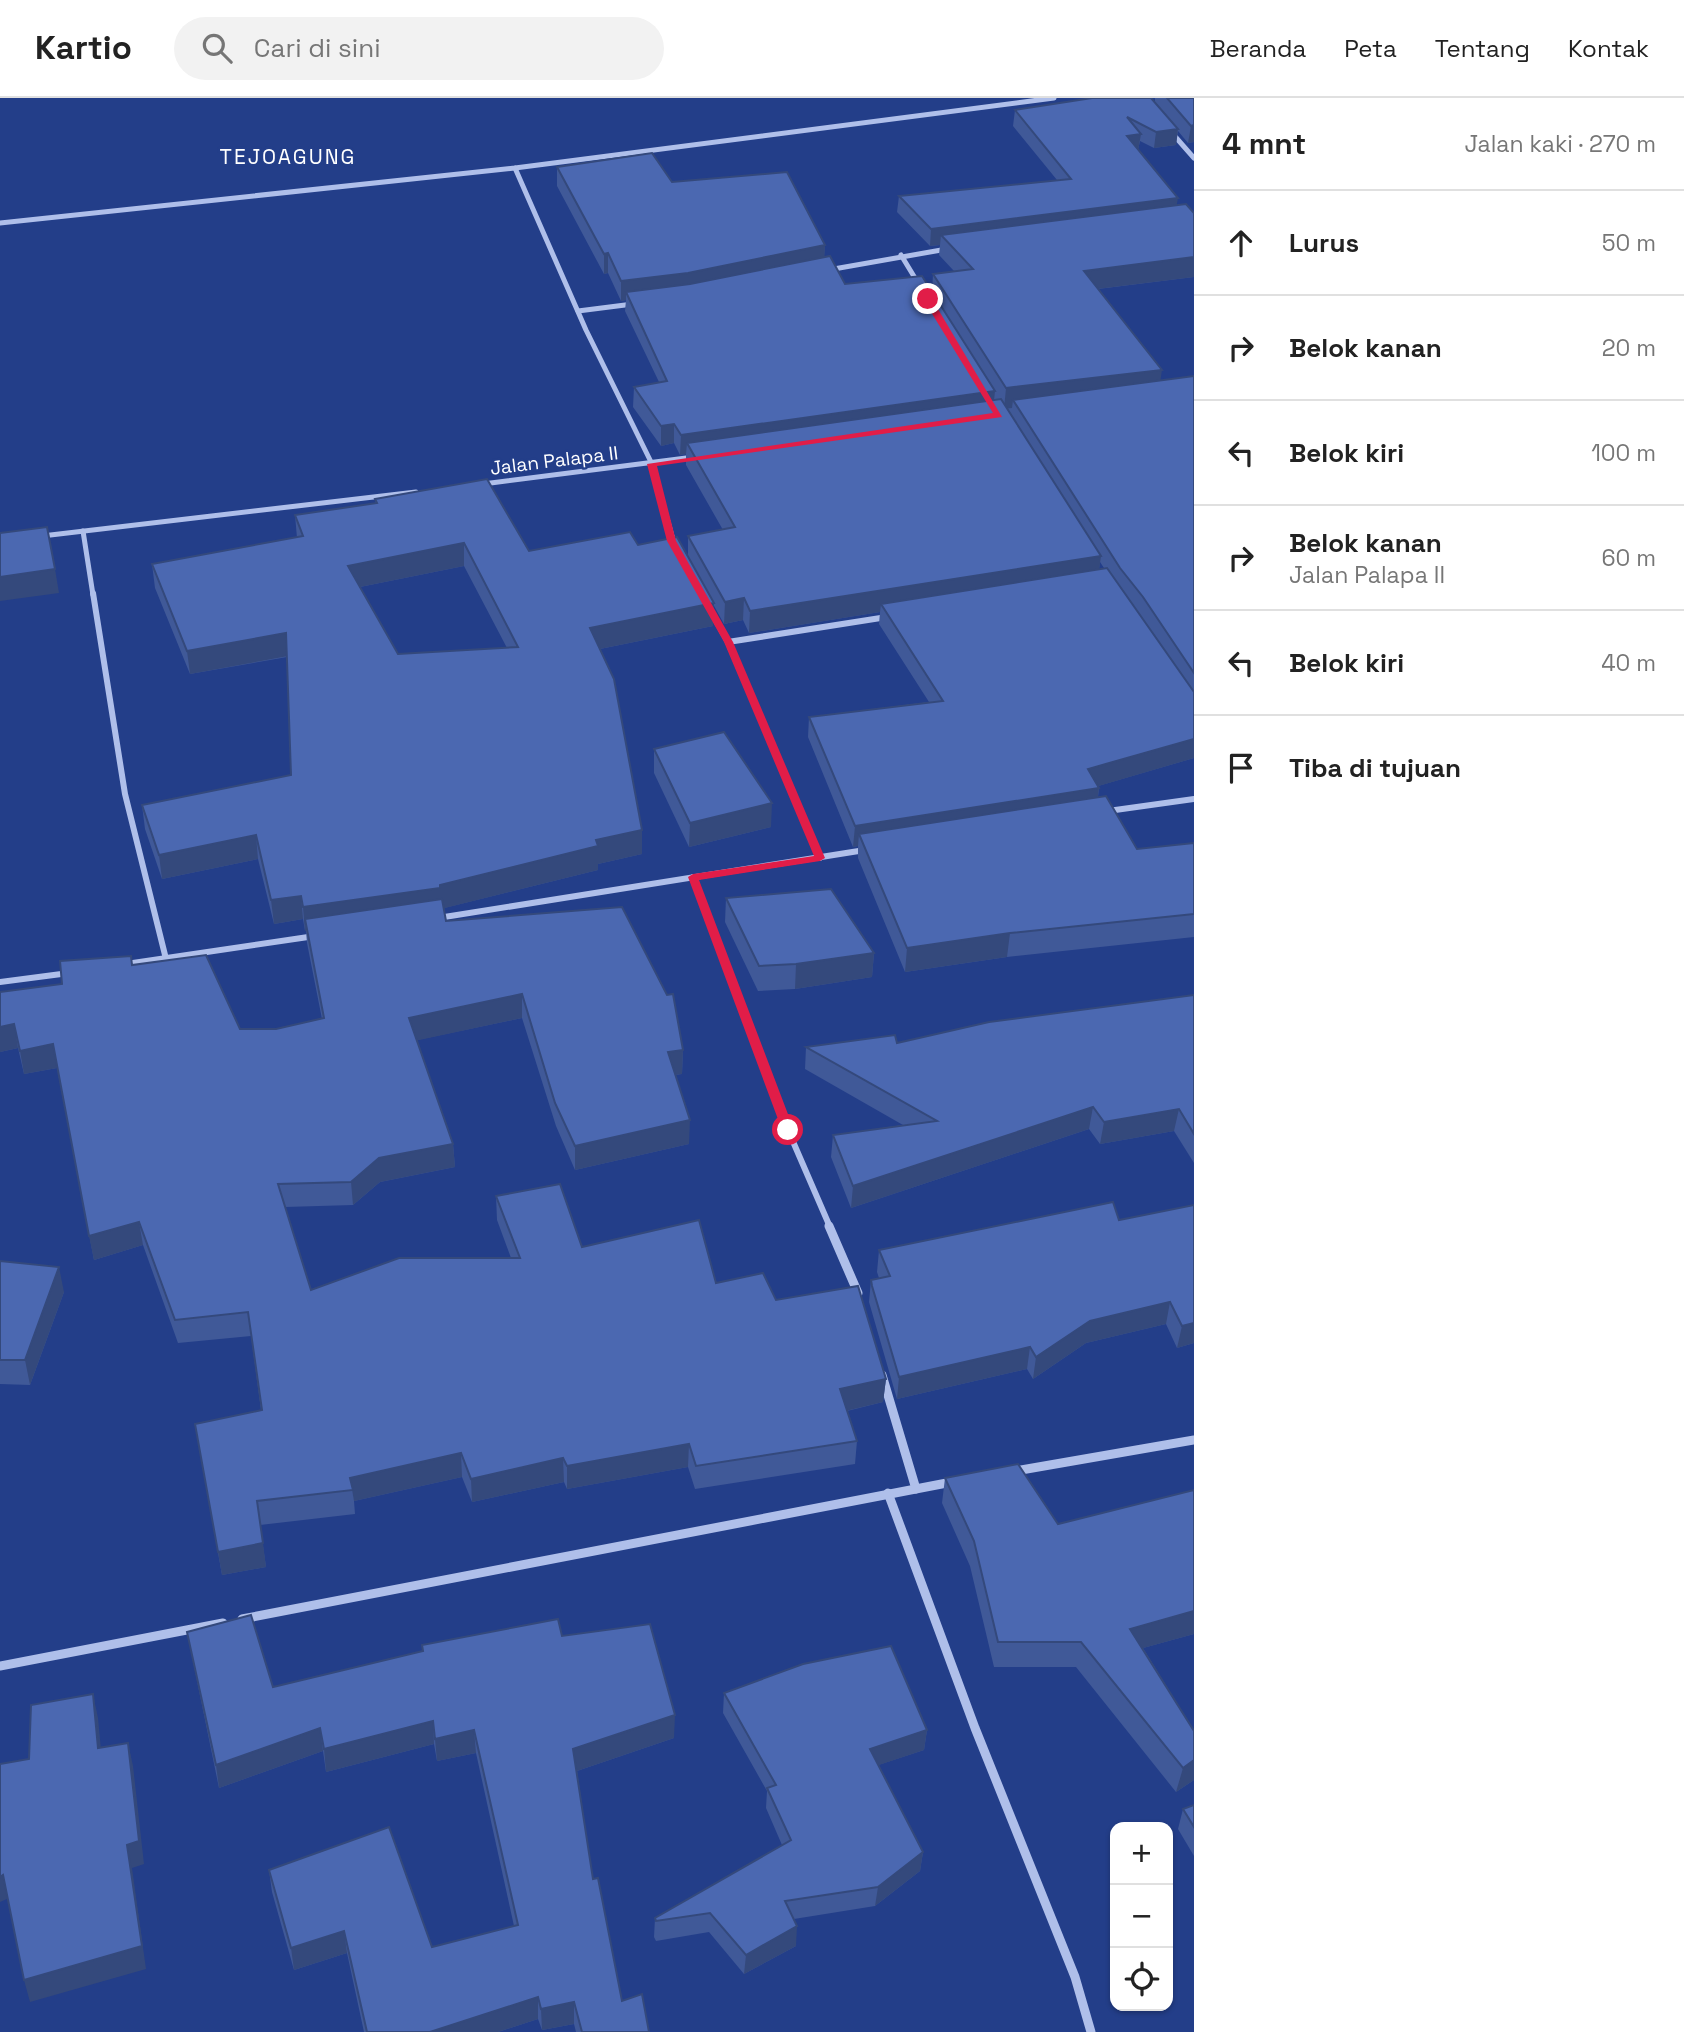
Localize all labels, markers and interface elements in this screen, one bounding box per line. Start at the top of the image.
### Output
search box [174,17,664,80]
text: Kartio [35,27,132,69]
icon: search [198,29,236,67]
text: Cari di sini [254,31,381,65]
text: Beranda [1210,33,1306,64]
text: Peta [1344,33,1397,64]
text: Tentang [1435,33,1530,64]
text: Kontak [1568,33,1649,64]
text: 4 mnt [1222,124,1306,163]
text: Jalan kaki · 270 m [1464,129,1656,159]
district label: TEJOAGUNG [220,143,356,170]
icon: ahead [1222,224,1260,262]
text: Lurus [1289,226,1359,260]
text: 50 m [1602,228,1656,258]
route end [912,283,943,314]
icon: right [1222,329,1260,367]
text: Belok kanan [1289,331,1442,365]
text: 20 m [1602,333,1656,363]
icon: left [1222,434,1260,472]
text: Belok kiri [1289,436,1404,470]
text: 100 m [1591,438,1656,468]
street label: Jalan Palapa II [489,440,620,481]
text: Belok kanan [1289,526,1442,560]
icon: right [1222,539,1260,577]
text: 60 m [1601,543,1656,573]
text: Jalan Palapa II [1289,560,1445,590]
icon: left [1222,644,1260,682]
text: Belok kiri [1289,646,1404,680]
text: 40 m [1601,648,1656,678]
icon: arrive [1222,749,1260,787]
text: Tiba di tujuan [1289,751,1461,785]
route start [772,1114,803,1145]
map controls [1110,1822,1173,2011]
button: + [1110,1822,1173,1885]
button: − [1110,1885,1173,1948]
button: locate [1110,1948,1173,2011]

